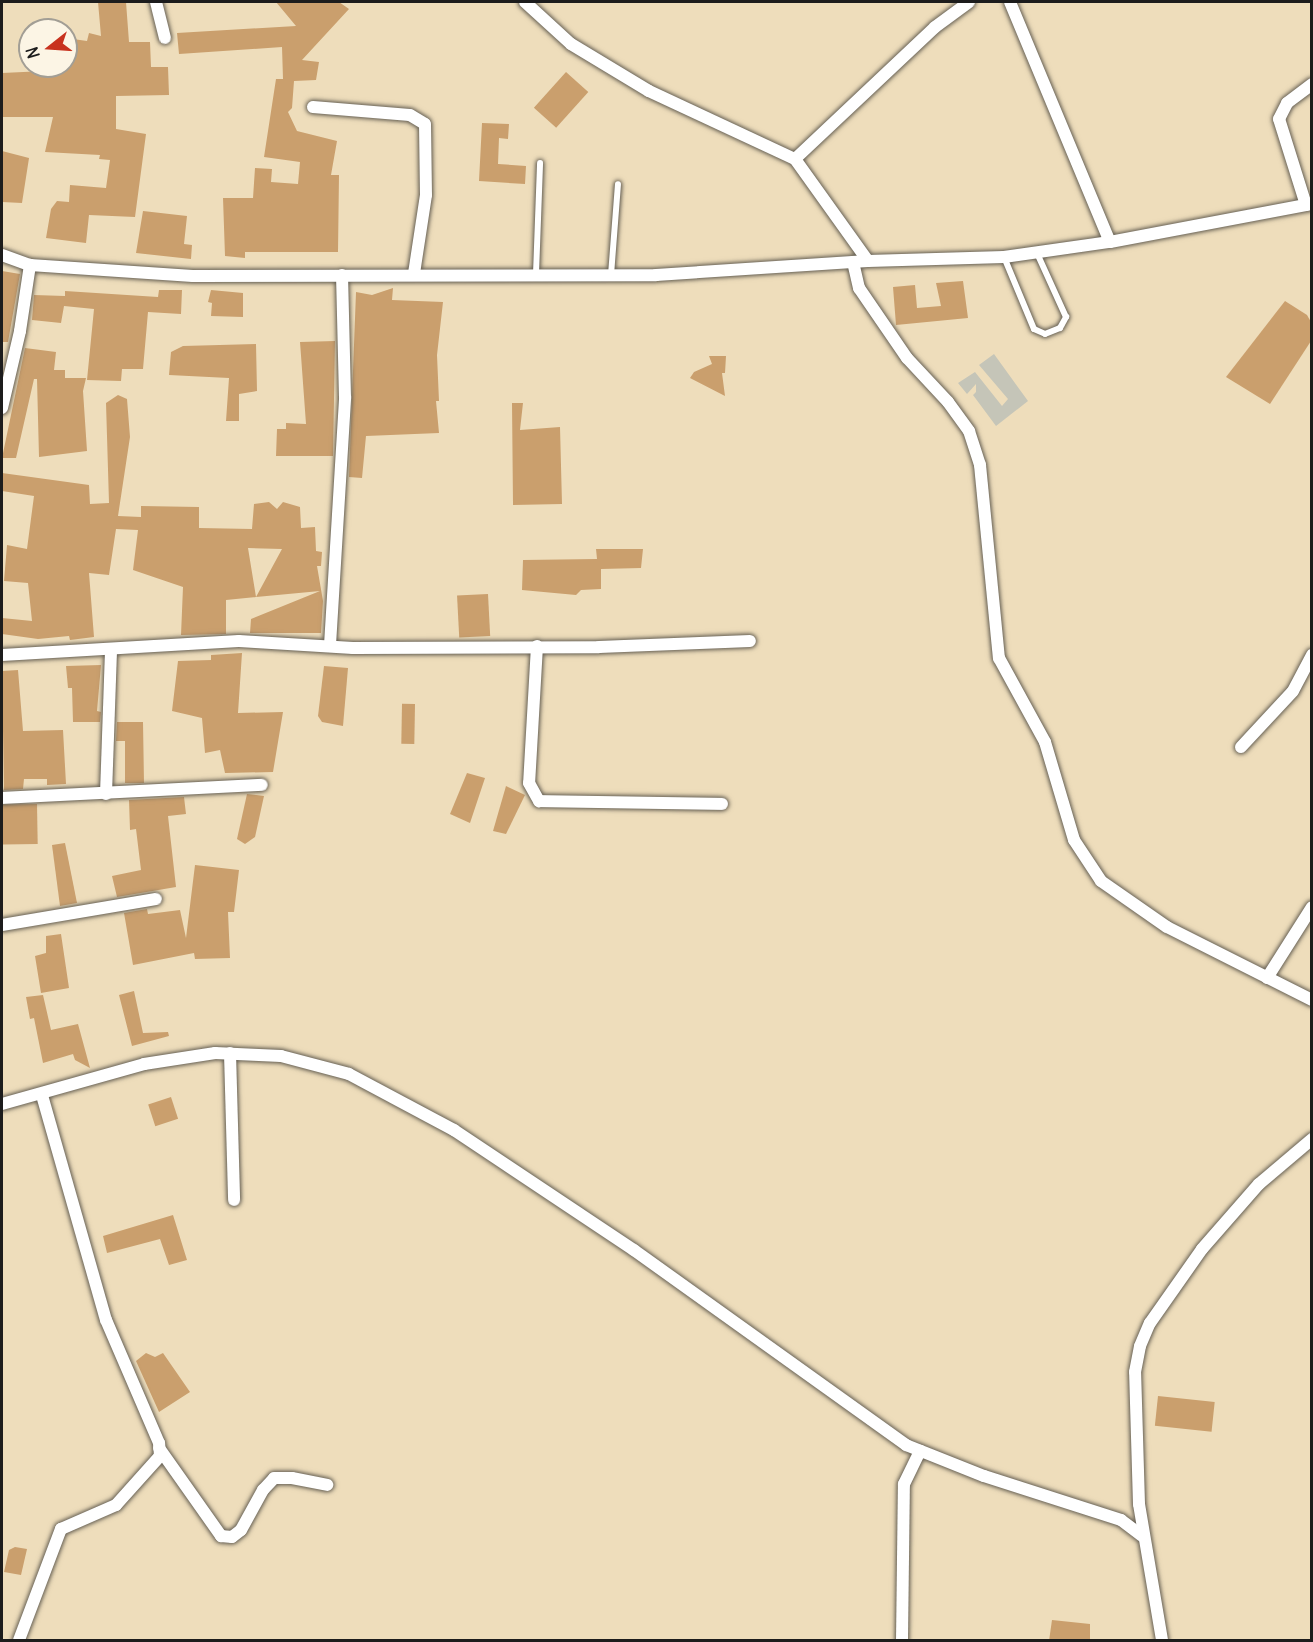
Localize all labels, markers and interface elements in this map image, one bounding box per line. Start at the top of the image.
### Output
north arrow [18,18,78,78]
text: N [22,44,44,61]

